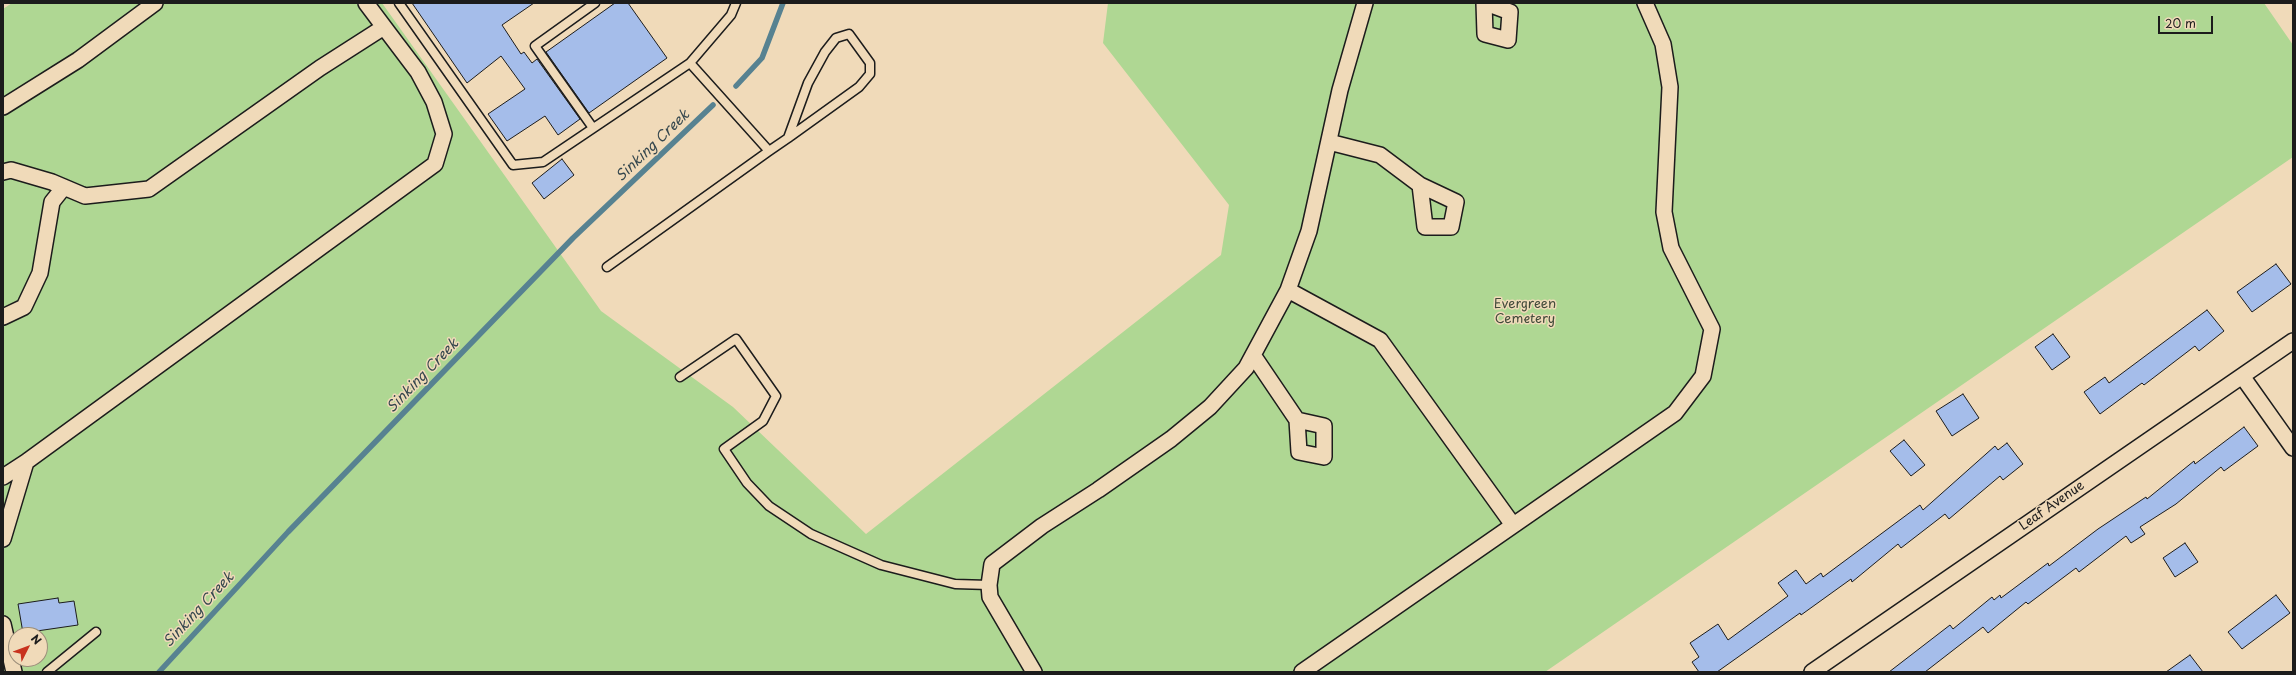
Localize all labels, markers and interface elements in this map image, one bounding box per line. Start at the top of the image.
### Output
scale bar [2160,8,2215,34]
text: 20 m [2165,14,2196,32]
water label: Sinking Creek [613,107,693,185]
park label: Evergreen Cemetery [1494,296,1556,327]
water label: Sinking Creek [384,336,462,416]
street label: Leaf Avenue [2016,478,2088,534]
water label: Sinking Creek [160,569,238,651]
north arrow [8,627,48,667]
text: N [27,630,46,648]

